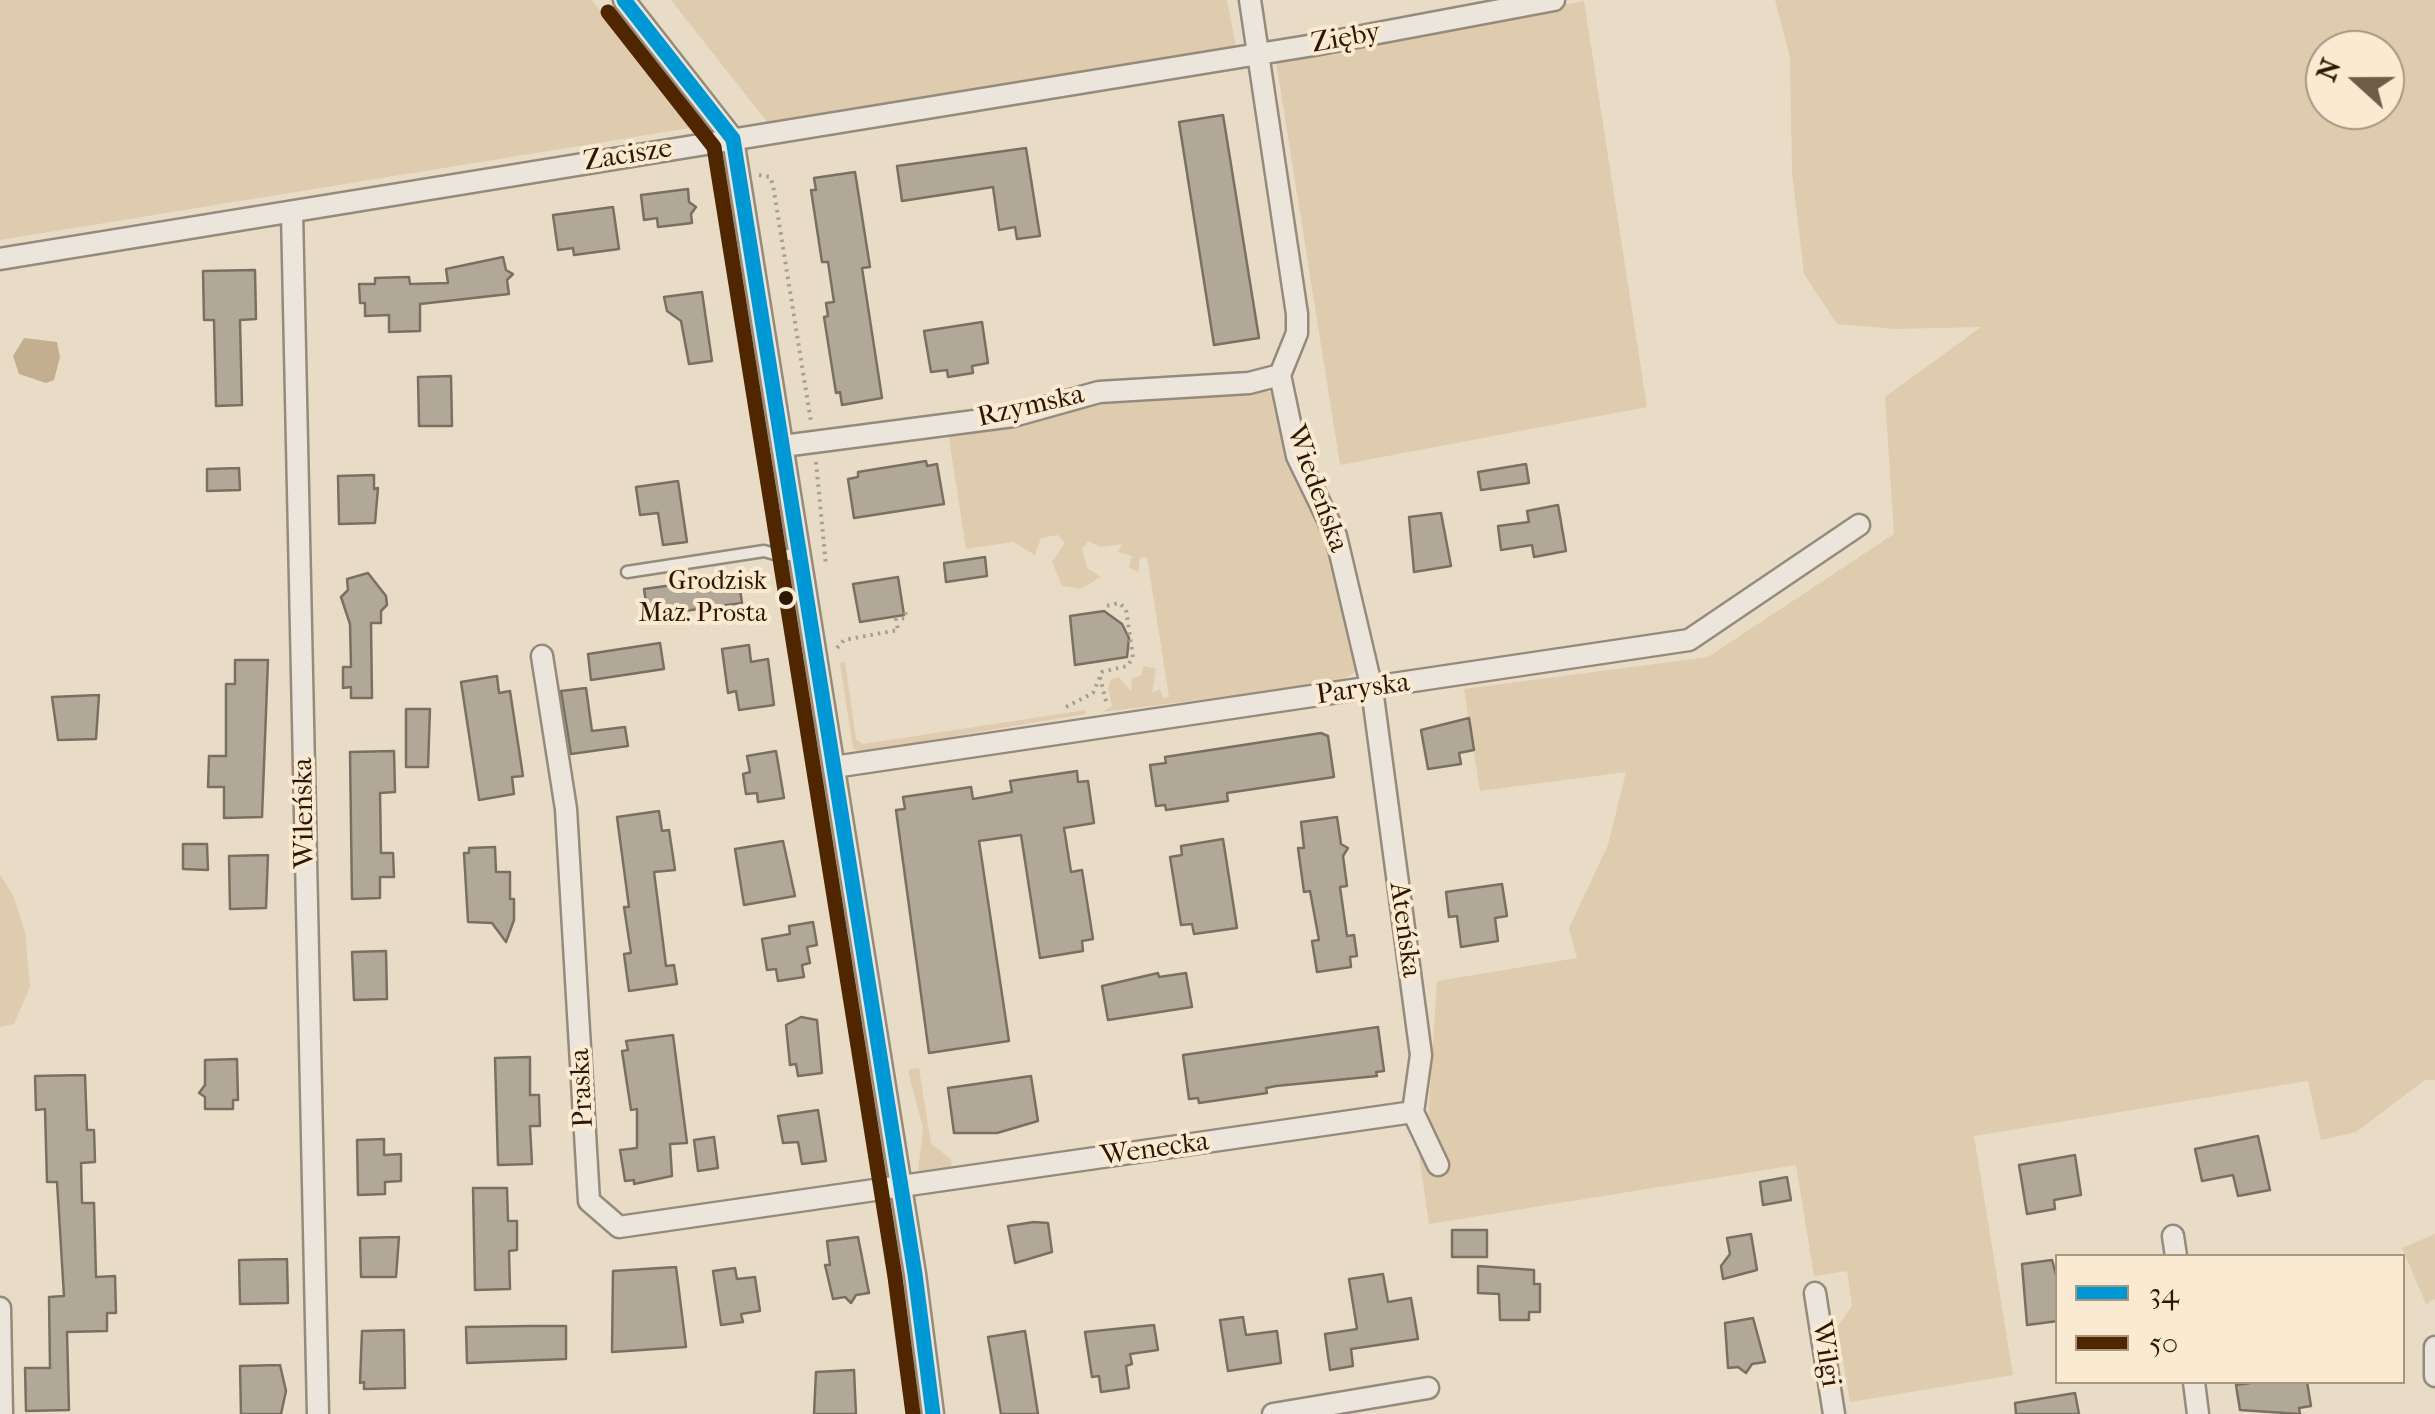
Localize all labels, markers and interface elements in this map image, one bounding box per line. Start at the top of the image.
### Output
street label: Zięby [1309,16,1383,62]
north arrow [2305,30,2405,130]
text: N [2309,54,2348,86]
street label: Zacisze [581,132,675,180]
street label: Rzymska [974,378,1088,436]
street label: Wiedeńska [1278,421,1354,557]
place label: Grodzisk Maz. Prosta [638,567,767,628]
marker: Grodzisk Maz. Prosta [776,588,796,608]
street label: Paryska [1314,667,1412,713]
street label: Wileńska [287,757,323,869]
street label: Ateńska [1381,880,1427,980]
street label: Praska [564,1047,602,1129]
street label: Wenecka [1099,1126,1211,1174]
legend [2055,1254,2405,1384]
text: 34 [2149,1276,2179,1311]
street label: Wilgi [1803,1318,1847,1390]
text: 50 [2149,1326,2178,1361]

